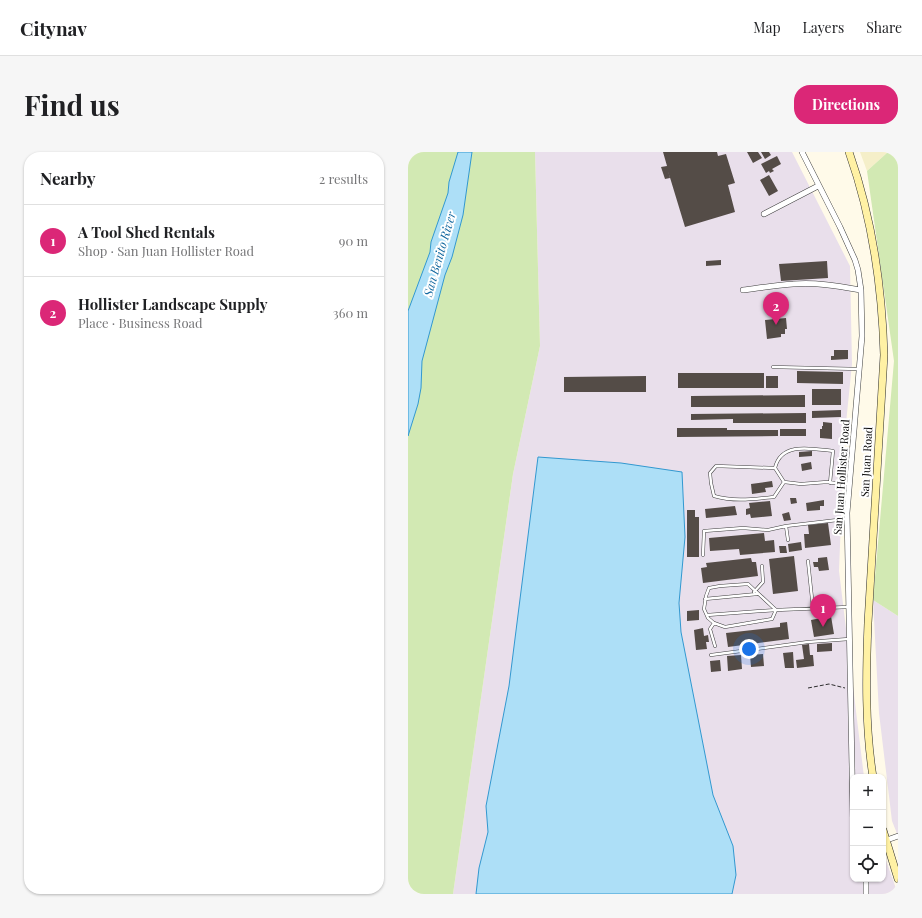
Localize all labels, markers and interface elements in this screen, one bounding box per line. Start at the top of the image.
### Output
text: Citynav [20,15,87,41]
text: Map [753,18,781,37]
text: Layers [803,18,844,37]
text: Share [866,18,902,37]
button: Directions [794,85,898,124]
text: Find us [24,86,120,123]
text: Nearby [40,167,95,189]
text: 2 results [319,170,368,187]
water label: San Benito River [419,209,459,299]
text: A Tool Shed Rentals [78,222,215,242]
text: 1 [51,232,55,249]
text: 90 m [339,232,368,249]
text: Shop · San Juan Hollister Road [78,242,254,259]
pin: 2 [763,292,789,325]
text: Hollister Landscape Supply [78,294,268,314]
text: 2 [50,304,56,321]
text: 360 m [333,304,368,321]
text: Place · Business Road [78,314,203,331]
street label: San Juan Hollister Road [829,418,853,535]
street label: San Juan Road [857,426,875,498]
pin: 1 [810,594,836,627]
your location [739,639,759,659]
map controls [850,774,886,882]
button: + [850,774,886,810]
button: − [850,810,886,846]
button: locate [850,846,886,882]

